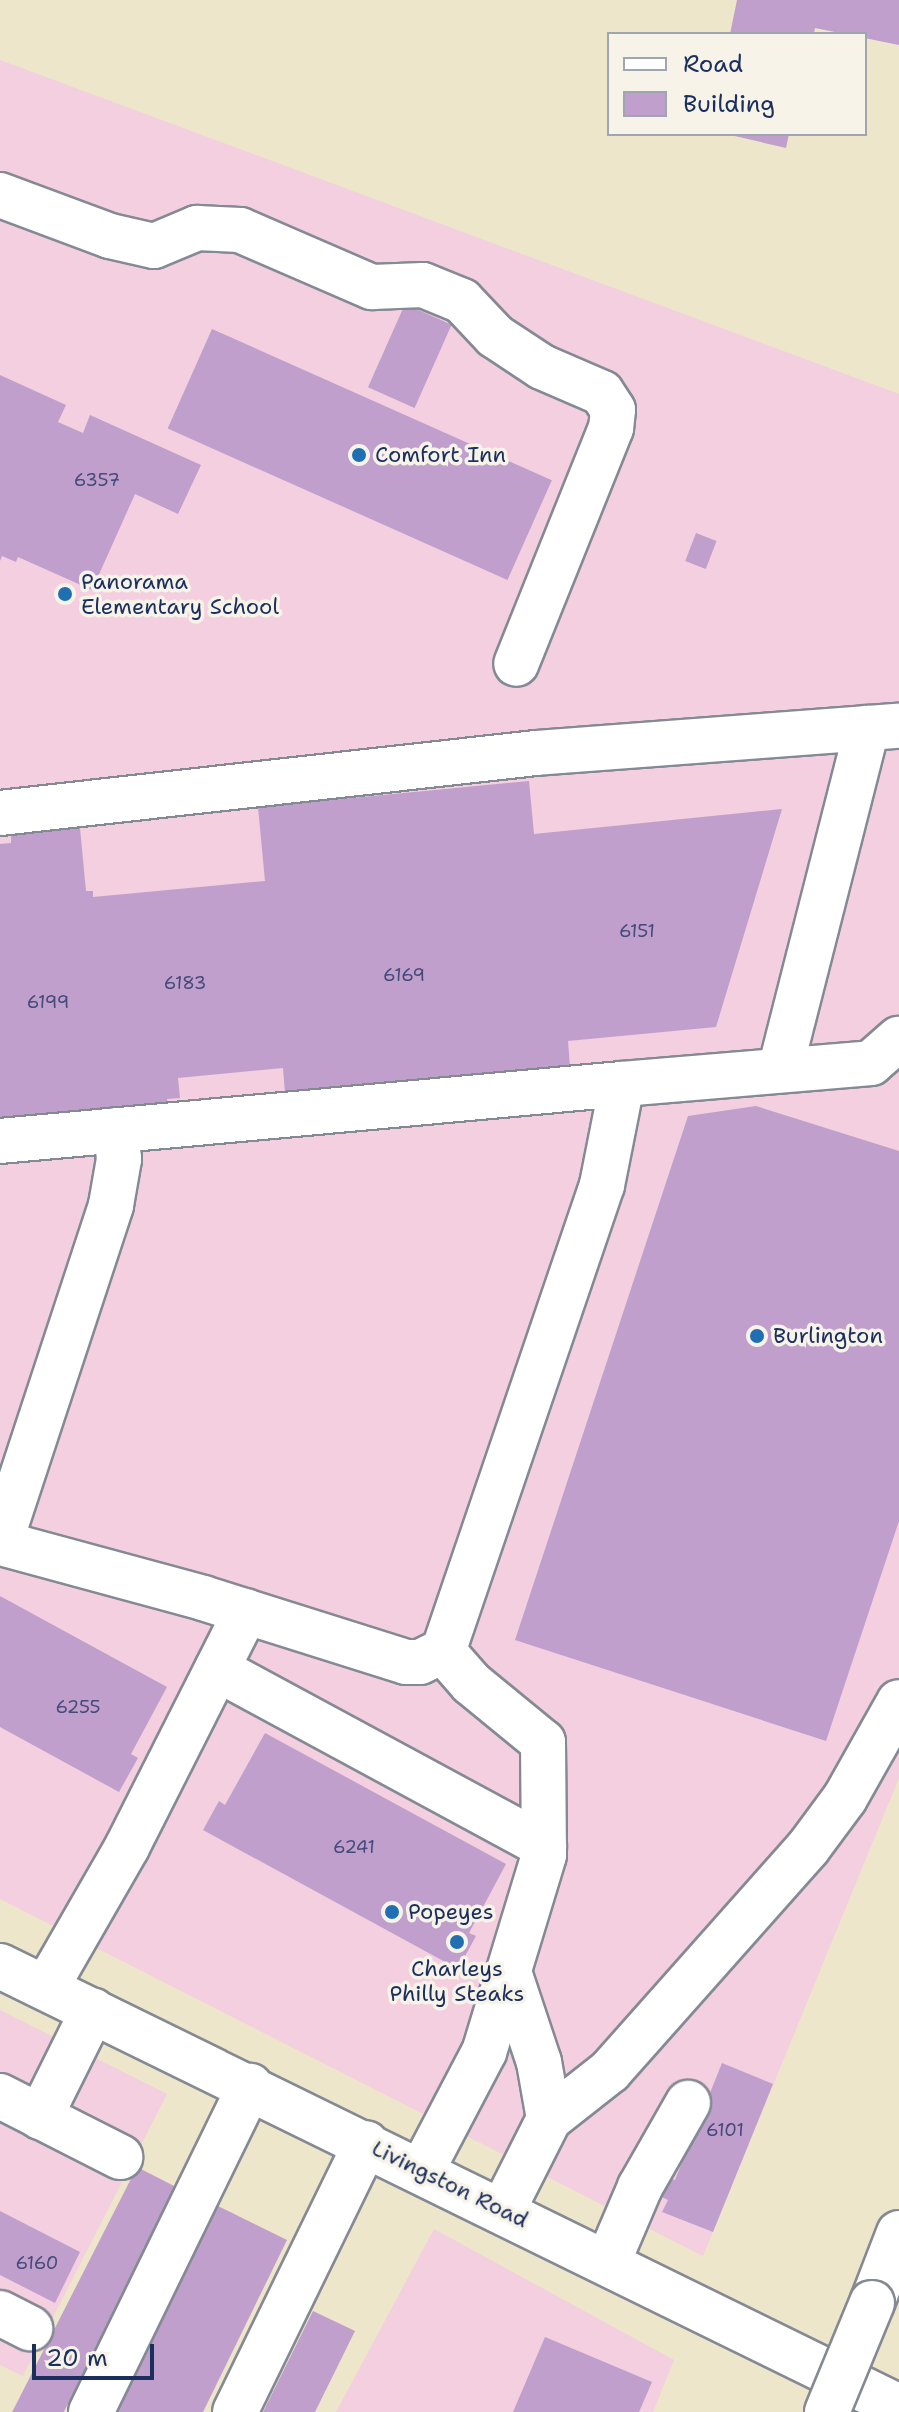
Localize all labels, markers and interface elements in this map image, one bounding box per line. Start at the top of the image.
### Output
legend [607,32,867,136]
text: Road [683,48,743,80]
text: Building [683,88,775,120]
place label: Comfort Inn [375,442,506,468]
marker: Comfort Inn [350,446,368,464]
house number: 6357 [74,469,120,491]
place label: Panorama Elementary School [81,568,279,620]
marker: Panorama Elementary School [56,585,74,603]
house number: 6151 [619,920,655,942]
house number: 6169 [383,964,425,986]
house number: 6183 [164,972,206,994]
house number: 6199 [27,991,69,1013]
place label: Burlington [773,1323,883,1349]
marker: Burlington [748,1327,766,1345]
house number: 6255 [55,1696,101,1718]
house number: 6241 [333,1836,375,1858]
place label: Popeyes [408,1899,494,1925]
marker: Popeyes [383,1903,401,1921]
marker: Charleys Philly Steaks [448,1933,466,1951]
place label: Charleys Philly Steaks [390,1955,524,2006]
house number: 6101 [706,2119,744,2141]
street label: Livingston Road [368,2135,532,2233]
house number: 6160 [16,2252,58,2274]
scale bar [36,2328,158,2378]
text: 20 m [46,2342,108,2374]

